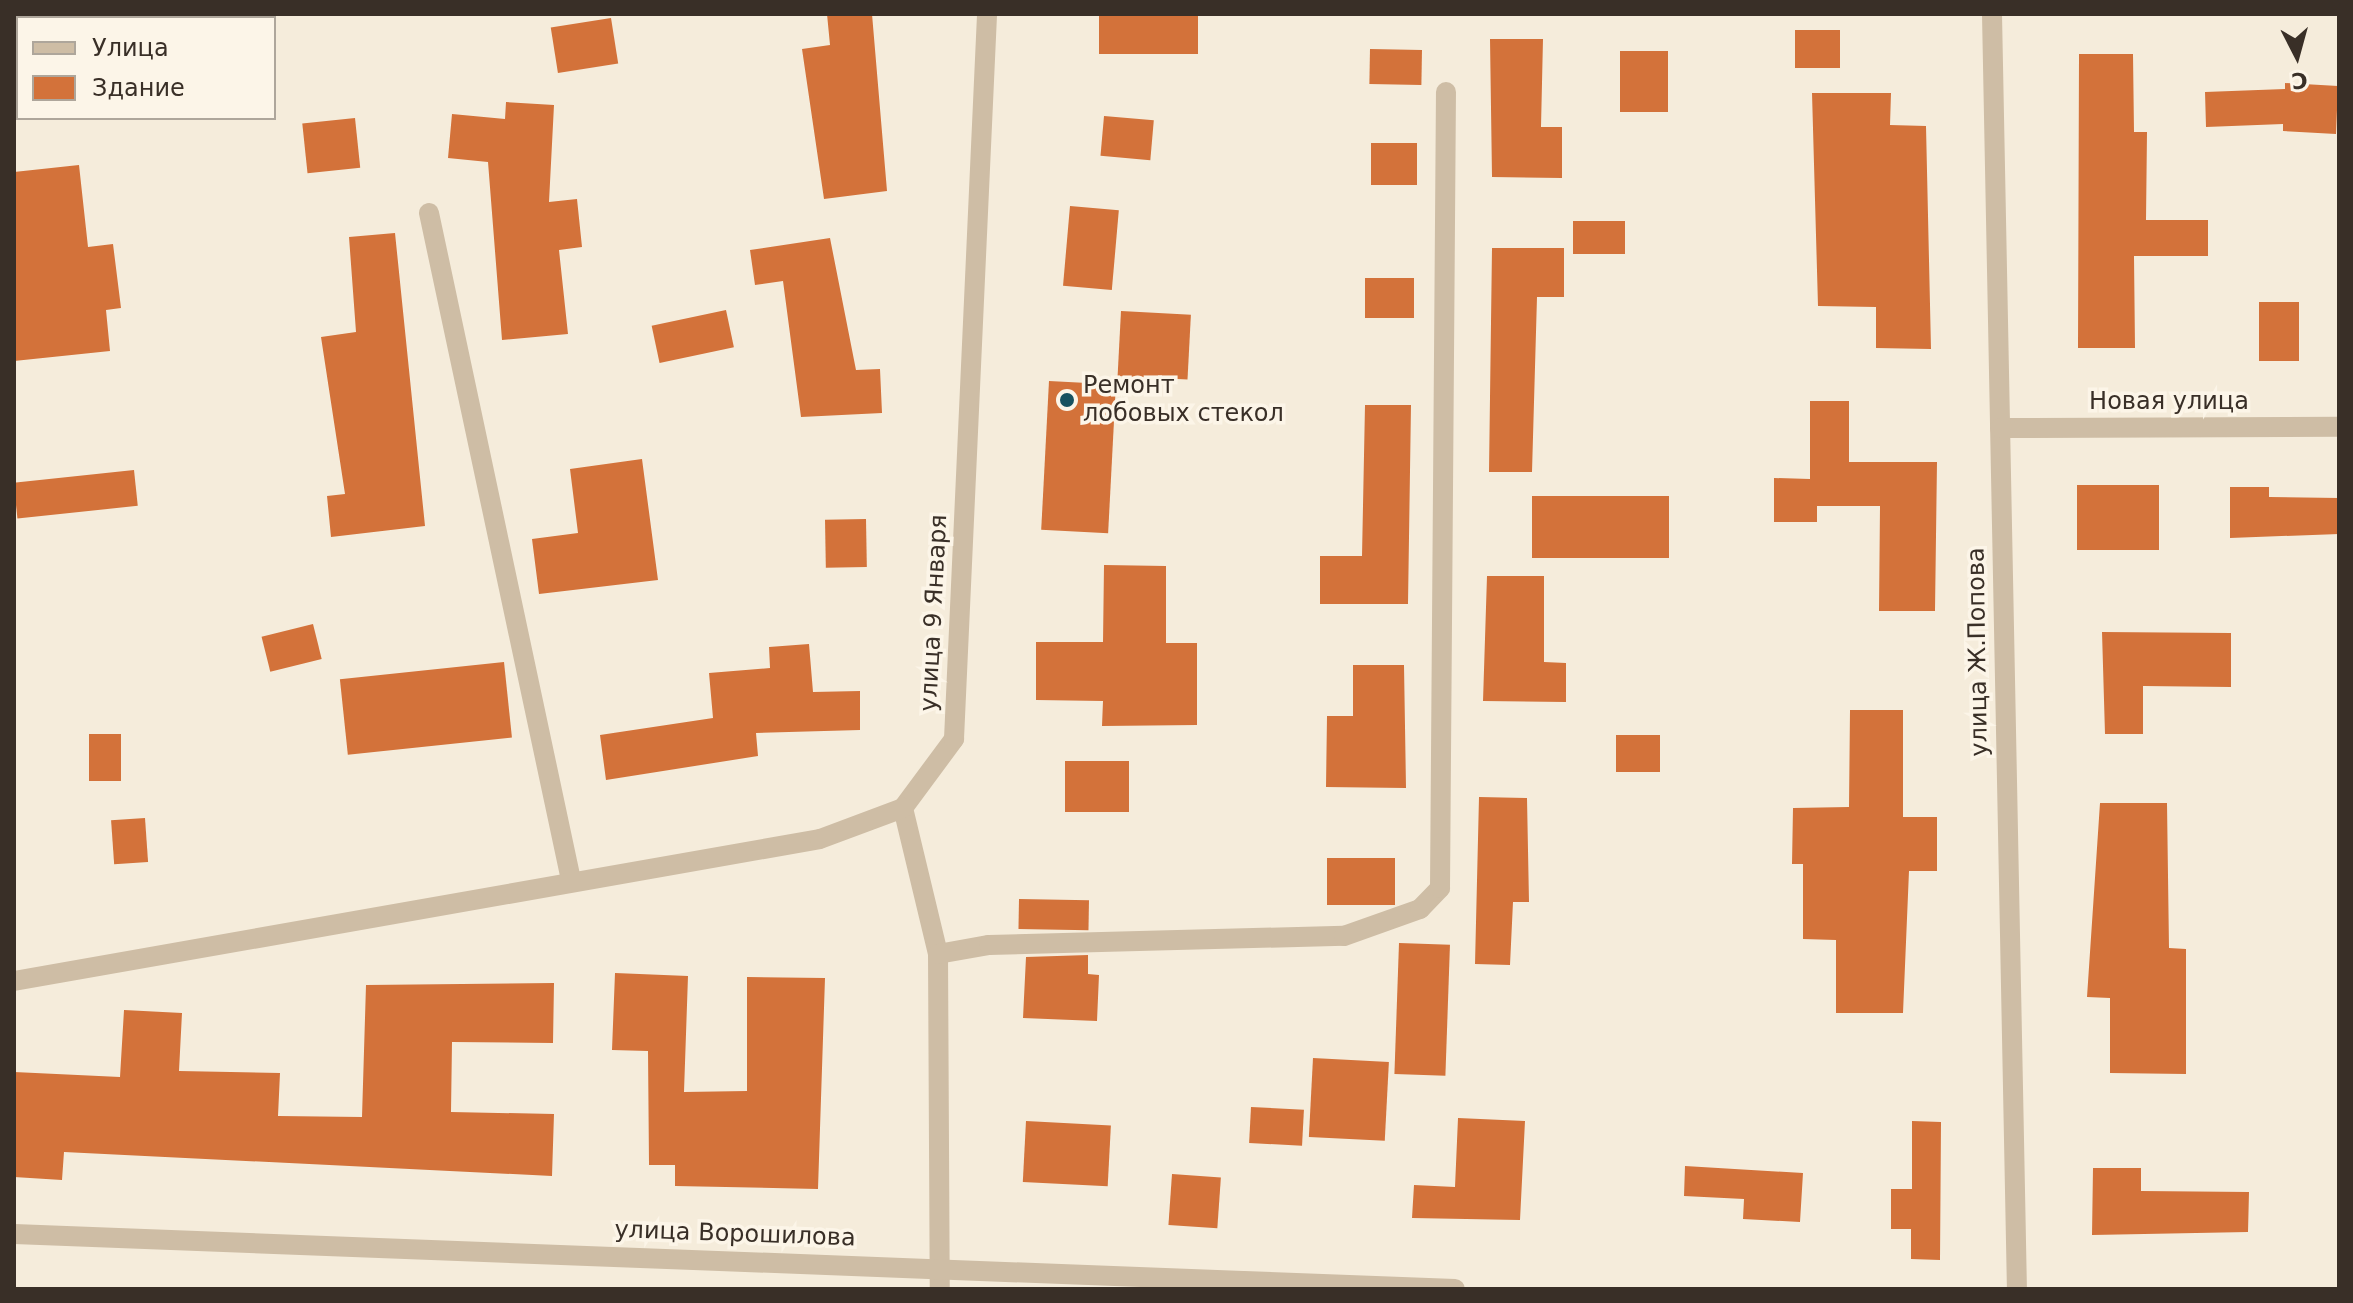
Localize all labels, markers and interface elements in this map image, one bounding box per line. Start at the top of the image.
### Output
legend [16,16,276,120]
north arrow [2257,16,2337,96]
text: Улица [92,34,169,62]
text: С [2290,67,2309,94]
text: Здание [92,74,185,102]
place label: Ремонт лобовых стекол [1083,372,1284,428]
street label: Новая улица [2089,388,2249,416]
marker: Ремонт лобовых стекол [1058,391,1076,409]
street label: улица 9 Января [914,514,954,712]
street label: улица Ж.Попова [1962,547,1994,757]
street label: улица Ворошилова [614,1215,856,1253]

